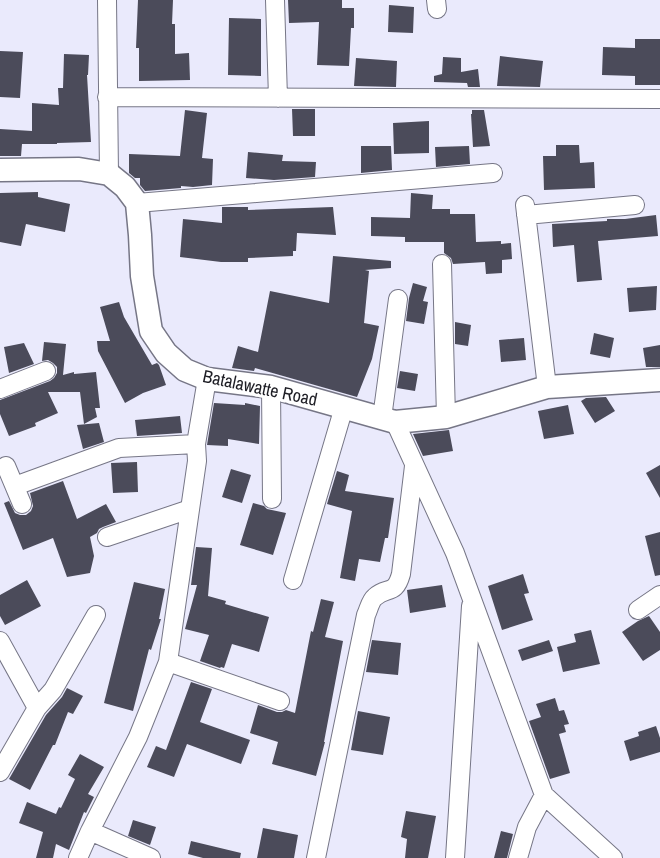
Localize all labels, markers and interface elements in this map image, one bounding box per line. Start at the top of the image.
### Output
street label: Batalawatte Road [201,363,320,412]

